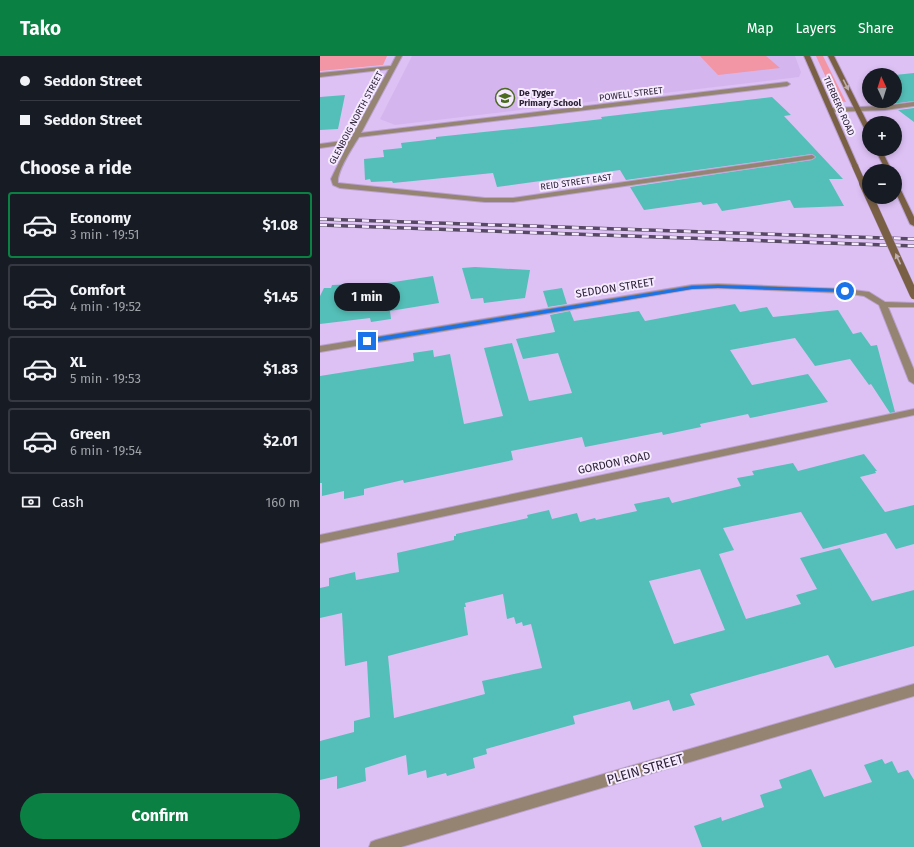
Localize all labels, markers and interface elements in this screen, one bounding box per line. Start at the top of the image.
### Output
text: Tako [20,17,61,40]
text: Map [747,20,773,37]
text: Layers [795,20,836,37]
text: Share [858,20,894,37]
north arrow [862,68,902,108]
map controls [862,68,902,204]
street label: GLENBOIG NORTH STREET [327,70,385,166]
text: Seddon Street [44,72,142,90]
street label: TIERBERG ROAD [821,75,857,137]
one-way arrow [843,80,849,91]
street label: POWELL STREET [599,85,664,103]
school or university icon: De Tyger Primary School [494,87,516,109]
place label: De Tyger Primary School [519,88,581,108]
text: Seddon Street [44,111,142,129]
button: + [862,116,902,156]
text: Choose a ride [20,157,132,179]
button: − [862,164,902,204]
street label: REID STREET EAST [540,172,613,192]
icon: car [22,207,58,243]
text: Economy [70,209,131,227]
text: $1.08 [262,216,298,234]
text: 3 min · 19:51 [70,227,139,242]
one-way arrow [894,253,900,265]
street label: SEDDON STREET [575,275,656,301]
icon: car [22,279,58,315]
text: Comfort [70,281,126,299]
route start [836,282,854,300]
callout: 1 min [334,283,400,311]
text: $1.45 [264,288,298,306]
text: 1 min [351,289,383,304]
text: 4 min · 19:52 [70,299,141,314]
route end [358,332,376,350]
icon: car [22,351,58,387]
text: XL [70,353,86,371]
text: $1.83 [263,360,298,378]
text: 5 min · 19:53 [70,371,141,386]
icon: car [22,423,58,459]
text: Green [70,425,110,443]
text: $2.01 [263,432,298,450]
text: 6 min · 19:54 [70,443,142,458]
street label: GORDON ROAD [577,449,651,477]
icon: cash [20,491,42,513]
text: Cash [52,493,84,511]
text: 160 m [266,495,300,510]
street label: PLEIN STREET [605,751,685,787]
button: Confirm [20,793,300,839]

